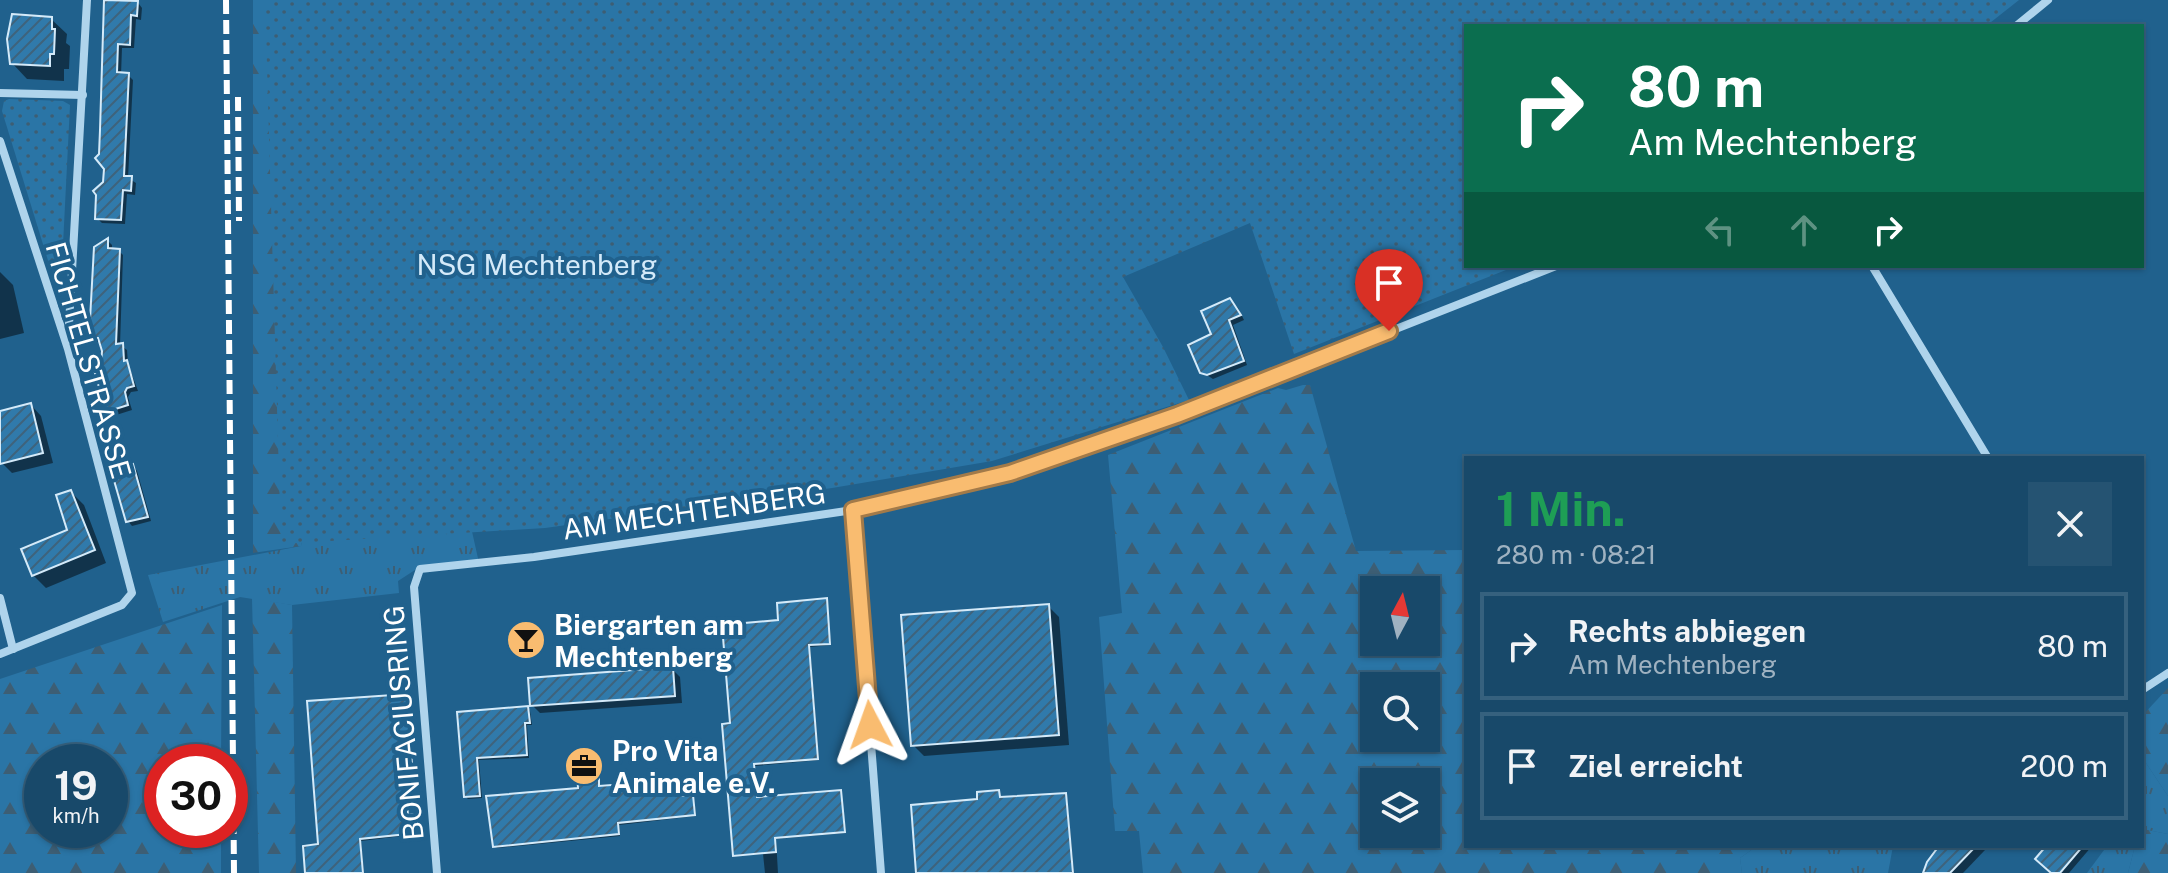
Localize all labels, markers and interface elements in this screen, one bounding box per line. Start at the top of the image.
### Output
text: 80 m [1628,54,1764,120]
icon: right [1496,56,1600,160]
text: Am Mechtenberg [1628,121,1917,163]
icon: left [1698,208,1742,252]
icon: ahead [1782,208,1826,252]
icon: right [1866,208,1910,252]
street label: FICHTELSTRASSE [39,238,139,482]
park label: NSG Mechtenberg [417,248,657,281]
pin [1355,249,1423,331]
icon: arrive [1367,261,1411,305]
street label: AM MECHTENBERG [560,476,828,546]
text: 1 Min. [1496,480,1626,537]
button: close [2028,482,2112,566]
text: 280 m · 08:21 [1496,539,1656,570]
north arrow [1360,576,1440,656]
map controls [1360,576,1440,848]
street label: BONIFACIUSRING [376,604,430,842]
place label: Biergarten am Mechtenberg [554,608,744,673]
text: Rechts abbiegen [1568,613,1806,649]
bar icon: Biergarten am Mechtenberg [505,619,547,661]
icon: right [1500,624,1544,668]
text: 80 m [2037,628,2108,664]
text: Am Mechtenberg [1568,649,1777,680]
button: search [1360,672,1440,752]
position arrow [828,683,912,767]
place label: Pro Vita Animale e.V. [612,734,776,799]
speed limit sign: 30 [144,744,248,848]
icon: arrive [1500,744,1544,788]
office icon: Pro Vita Animale e.V. [563,745,605,787]
text: Ziel erreicht [1568,748,1743,784]
text: 200 m [2020,748,2108,784]
text: 19 [54,762,98,809]
button: layers [1360,768,1440,848]
text: km/h [52,804,100,828]

